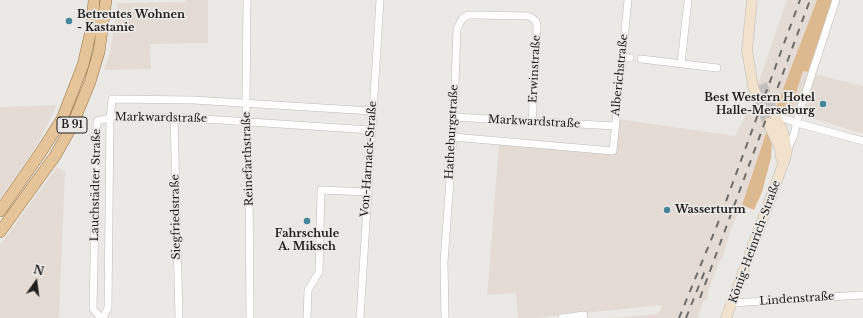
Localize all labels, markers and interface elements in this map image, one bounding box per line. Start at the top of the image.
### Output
place label: Betreutes Wohnen - Kastanie [77,8,185,34]
marker: Betreutes Wohnen - Kastanie [64,16,74,26]
street label: Alberichstraße [609,33,631,117]
street label: Erwinstraße [527,35,543,103]
street label: Hatheburgstraße [443,84,461,180]
place label: Best Western Hotel Halle-Merseburg [704,91,815,117]
marker: Best Western Hotel Halle-Merseburg [818,99,828,109]
street label: Von-Harnack-Straße [358,101,380,217]
street label: Markwardstraße [115,111,207,125]
street label: Reinefarthstraße [240,112,256,206]
street label: Markwardstraße [488,113,580,131]
road number: B 91 [57,117,87,133]
street label: Lauchstädter Straße [88,128,104,242]
street label: Siegfriedstraße [169,174,183,260]
street label: König-Heinrich-Straße [727,179,783,305]
place label: Wasserturm [675,203,746,217]
marker: Wasserturm [662,205,672,215]
marker: Fahrschule A. Miksch [302,216,312,226]
place label: Fahrschule A. Miksch [275,227,339,253]
north arrow [16,262,56,302]
text: N [32,262,46,278]
street label: Lindenstraße [759,290,835,308]

